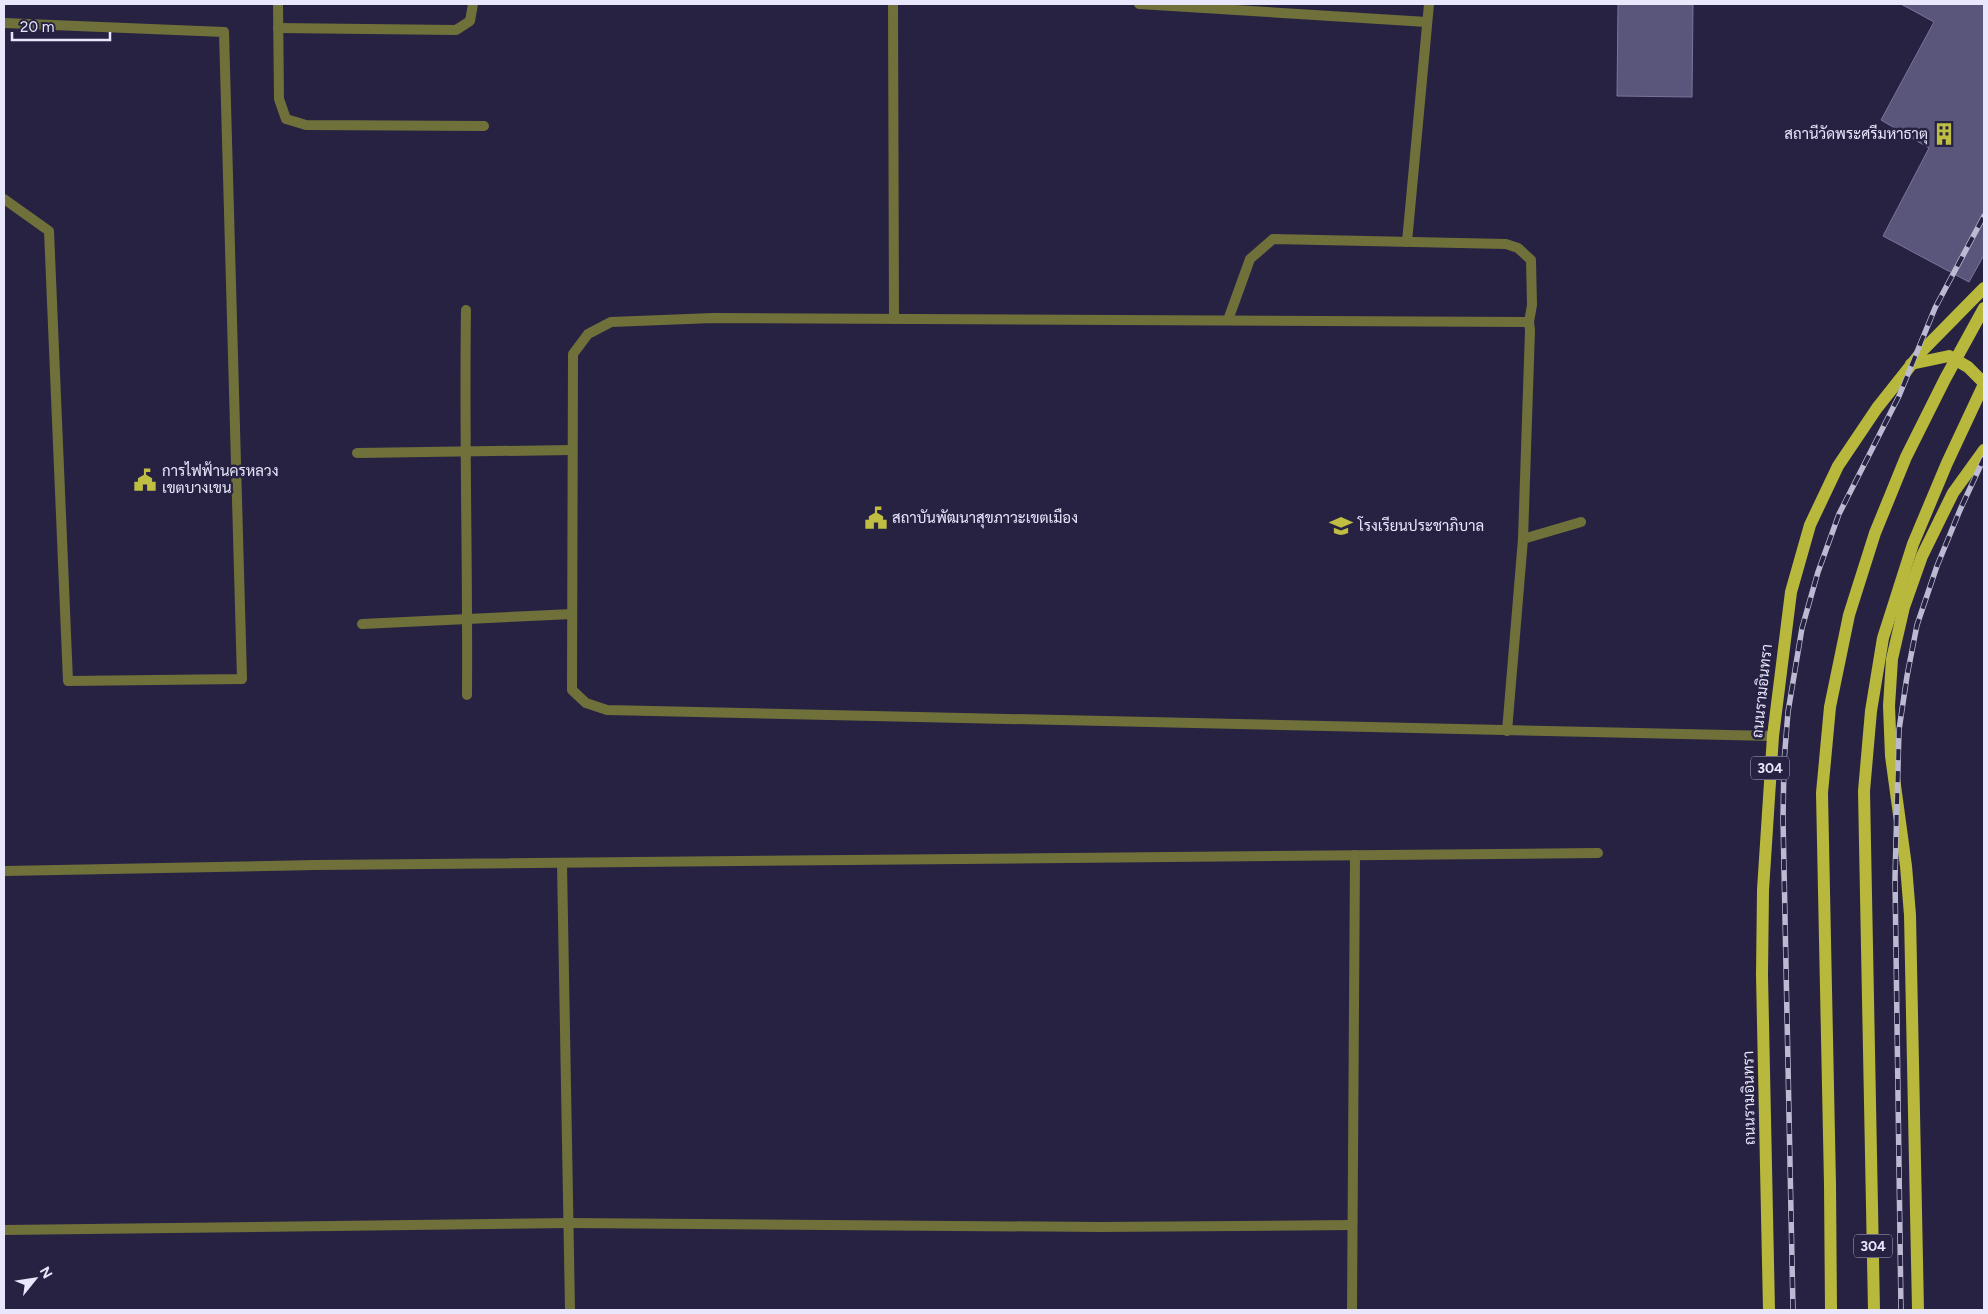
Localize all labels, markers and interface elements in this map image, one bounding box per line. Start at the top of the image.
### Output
scale bar [12,10,110,42]
text: 20 m [20,18,54,36]
building icon: สถานีวัดพระศรีมหาธาตุ [1931,121,1957,147]
place label: สถานีวัดพระศรีมหาธาตุ [1784,124,1928,145]
place label: การไฟฟ้านครหลวง เขตบางเขน [162,461,279,497]
public building icon: การไฟฟ้านครหลวง เขตบางเขน [132,467,158,493]
public building icon: สถาบันพัฒนาสุขภาวะเขตเมือง [863,505,889,531]
place label: สถาบันพัฒนาสุขภาวะเขตเมือง [892,508,1078,529]
school or university icon: โรงเรียนประชาภิบาล [1328,513,1354,539]
place label: โรงเรียนประชาภิบาล [1357,516,1484,535]
street label: ถนนรามอินทรา [1748,643,1776,739]
road number: 304 [1751,756,1789,780]
street label: ถนนรามอินทรา [1739,1051,1759,1145]
road number: 304 [1854,1234,1892,1258]
north arrow [10,1254,60,1304]
text: N [36,1264,56,1282]

